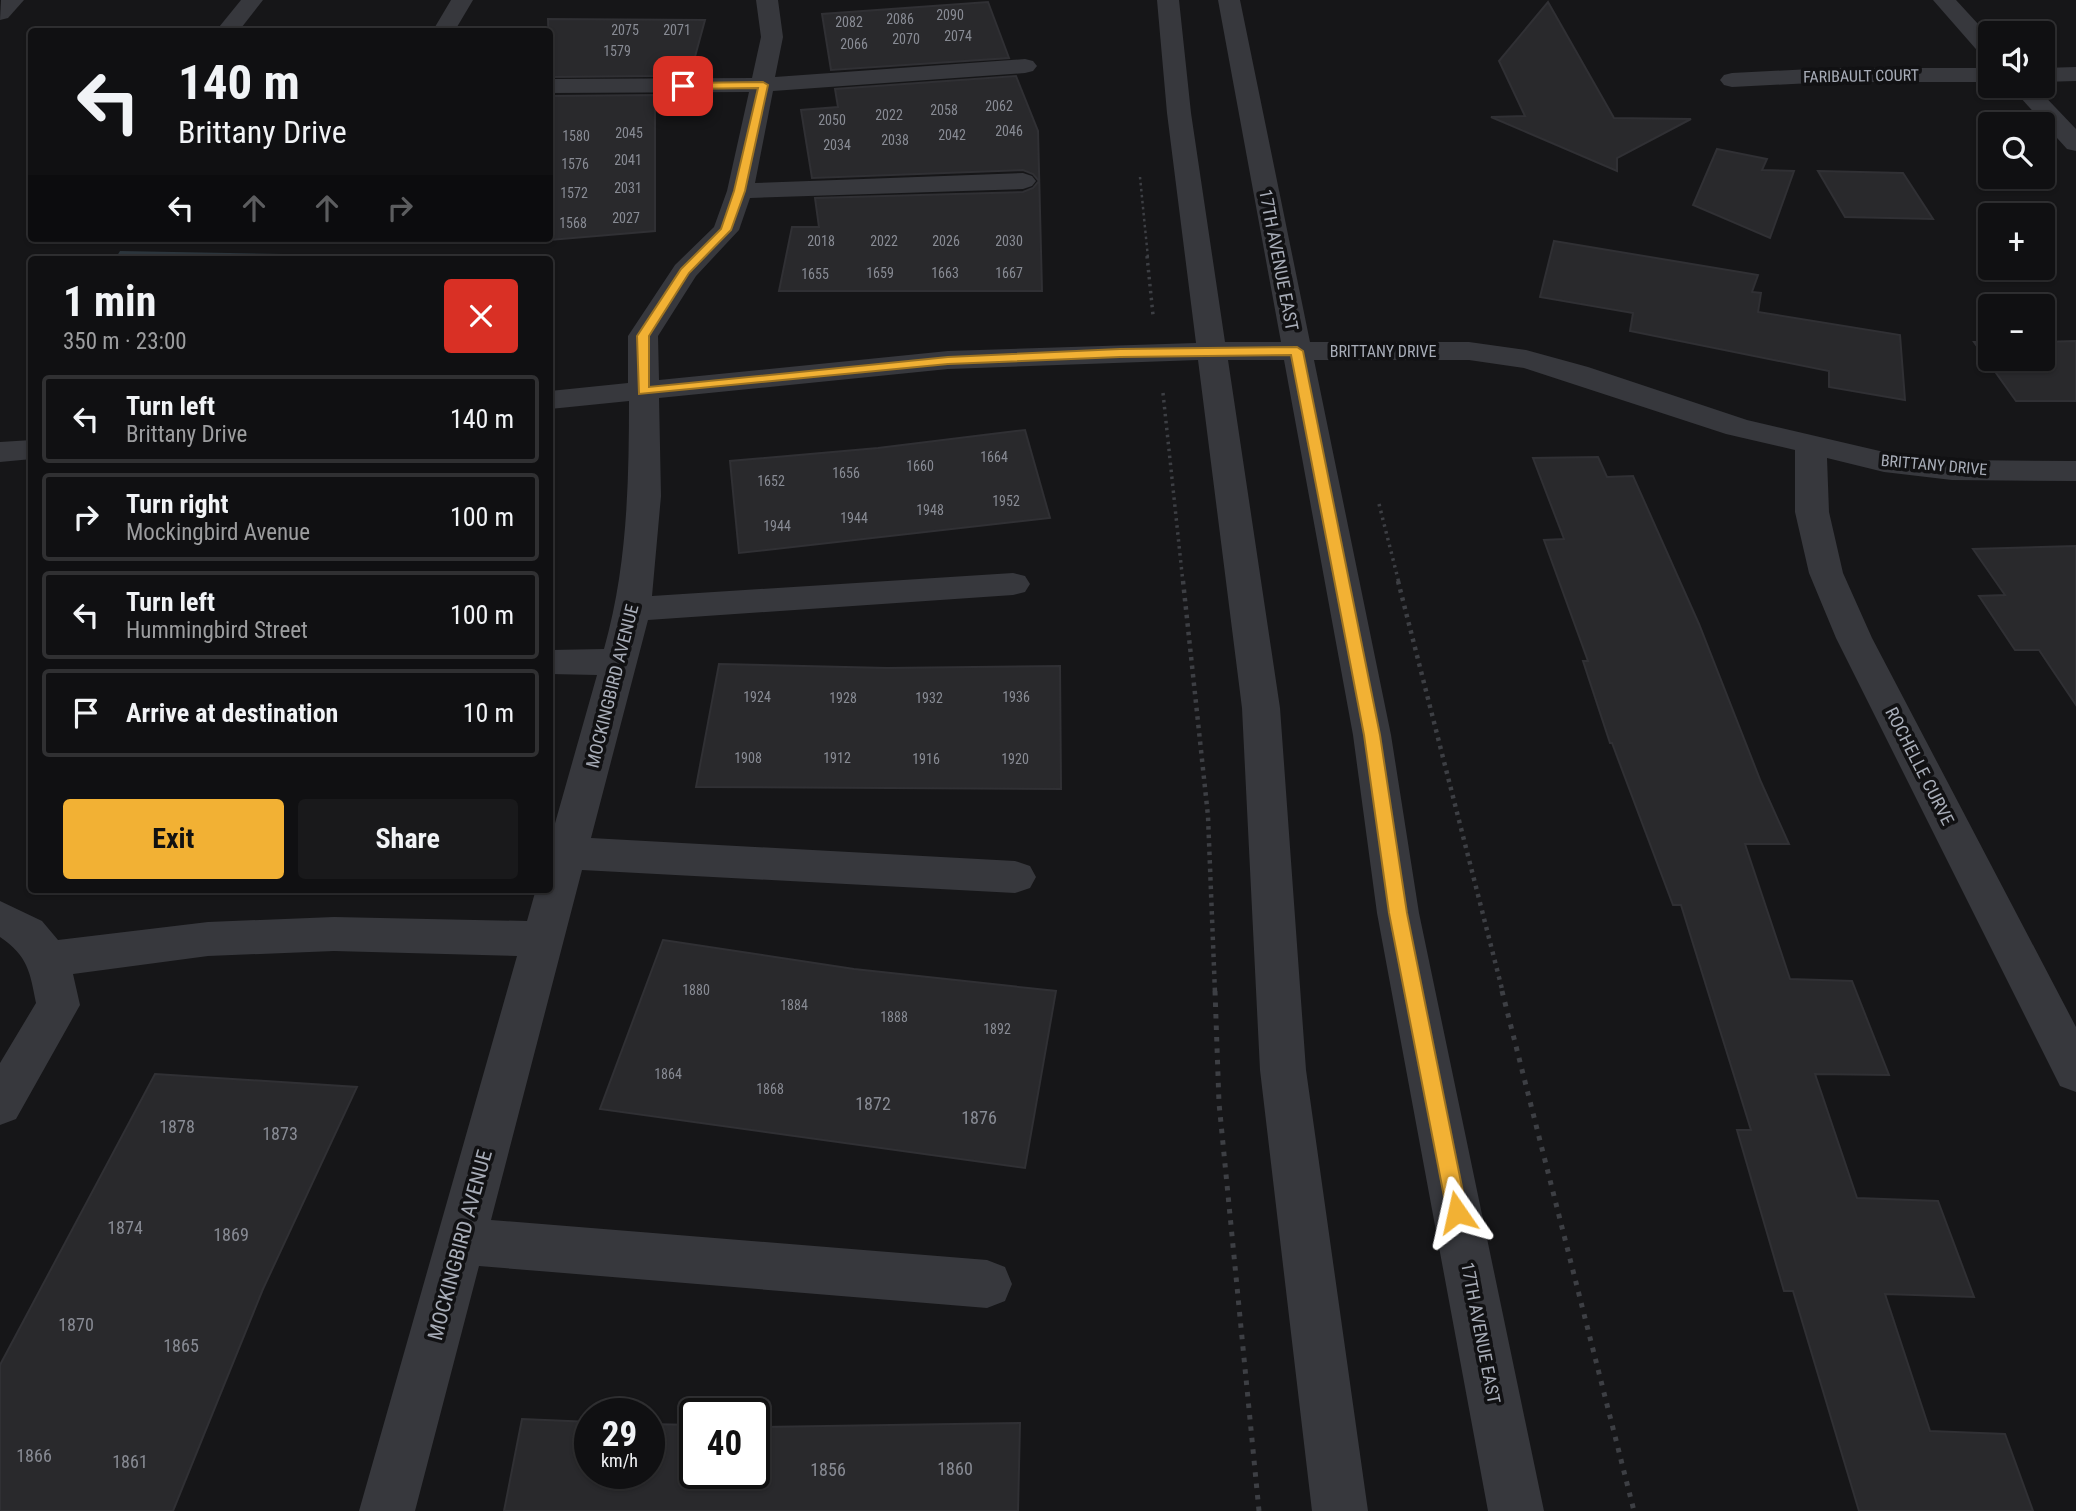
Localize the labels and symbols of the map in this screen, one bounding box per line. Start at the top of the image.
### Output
house number: 2090 [936,7,964,23]
house number: 2086 [886,11,914,27]
house number: 2082 [835,14,863,30]
house number: 2075 [611,22,639,38]
house number: 2071 [663,22,691,38]
house number: 2074 [944,28,972,44]
house number: 2070 [892,31,920,47]
house number: 2066 [840,36,868,52]
house number: 1579 [603,43,631,59]
pin [653,56,713,116]
street label: FARIBAULT COURT [1803,65,1919,87]
house number: 2062 [985,98,1013,114]
house number: 2058 [930,102,958,118]
house number: 2022 [875,107,903,123]
house number: 2050 [818,112,846,128]
house number: 2046 [995,123,1023,139]
house number: 2045 [615,125,643,141]
house number: 2042 [938,127,966,143]
house number: 1580 [562,128,590,144]
house number: 2038 [881,132,909,148]
house number: 2034 [823,137,851,153]
house number: 2041 [614,152,642,168]
house number: 1576 [561,156,589,172]
house number: 2031 [614,180,642,196]
house number: 1572 [560,185,588,201]
street label: 17TH AVENUE EAST [1255,188,1303,332]
house number: 2027 [612,210,640,226]
house number: 1568 [559,215,587,231]
house number: 2018 [807,233,835,249]
house number: 2022 [870,233,898,249]
house number: 2026 [932,233,960,249]
house number: 2030 [995,233,1023,249]
house number: 1659 [866,265,894,281]
house number: 1663 [931,265,959,281]
house number: 1667 [995,265,1023,281]
house number: 1655 [801,266,829,282]
street label: BRITTANY DRIVE [1330,342,1436,361]
house number: 1664 [980,449,1008,465]
street label: BRITTANY DRIVE [1880,451,1988,479]
house number: 1660 [906,458,934,474]
house number: 1656 [832,465,860,481]
house number: 1652 [757,473,785,489]
house number: 1952 [992,493,1020,509]
house number: 1948 [916,502,944,518]
house number: 1944 [840,510,868,526]
house number: 1944 [763,518,791,534]
street label: MOCKINGBIRD AVENUE [582,602,643,770]
house number: 1924 [743,689,771,705]
house number: 1936 [1002,689,1030,705]
house number: 1928 [829,690,857,706]
house number: 1932 [915,690,943,706]
street label: ROCHELLE CURVE [1881,703,1959,829]
house number: 1908 [734,750,762,766]
house number: 1912 [823,750,851,766]
house number: 1916 [912,751,940,767]
house number: 1920 [1001,751,1029,767]
house number: 1880 [682,982,710,998]
house number: 1884 [780,997,808,1013]
house number: 1888 [880,1009,908,1025]
house number: 1892 [983,1021,1011,1037]
house number: 1864 [654,1066,682,1082]
house number: 1868 [756,1081,784,1097]
house number: 1872 [855,1093,891,1114]
house number: 1876 [961,1107,997,1128]
house number: 1878 [159,1116,195,1137]
house number: 1873 [262,1123,298,1144]
street label: MOCKINGBIRD AVENUE [423,1147,497,1343]
position arrow [1420,1175,1494,1249]
house number: 1874 [107,1217,143,1238]
house number: 1869 [213,1224,249,1245]
street label: 17TH AVENUE EAST [1457,1261,1505,1405]
house number: 1870 [58,1314,94,1335]
house number: 1865 [163,1335,199,1356]
speed limit sign: 40 [679,1398,770,1489]
house number: 1866 [16,1445,52,1466]
house number: 1861 [112,1451,148,1472]
house number: 1860 [937,1458,973,1479]
house number: 1856 [810,1459,846,1480]

